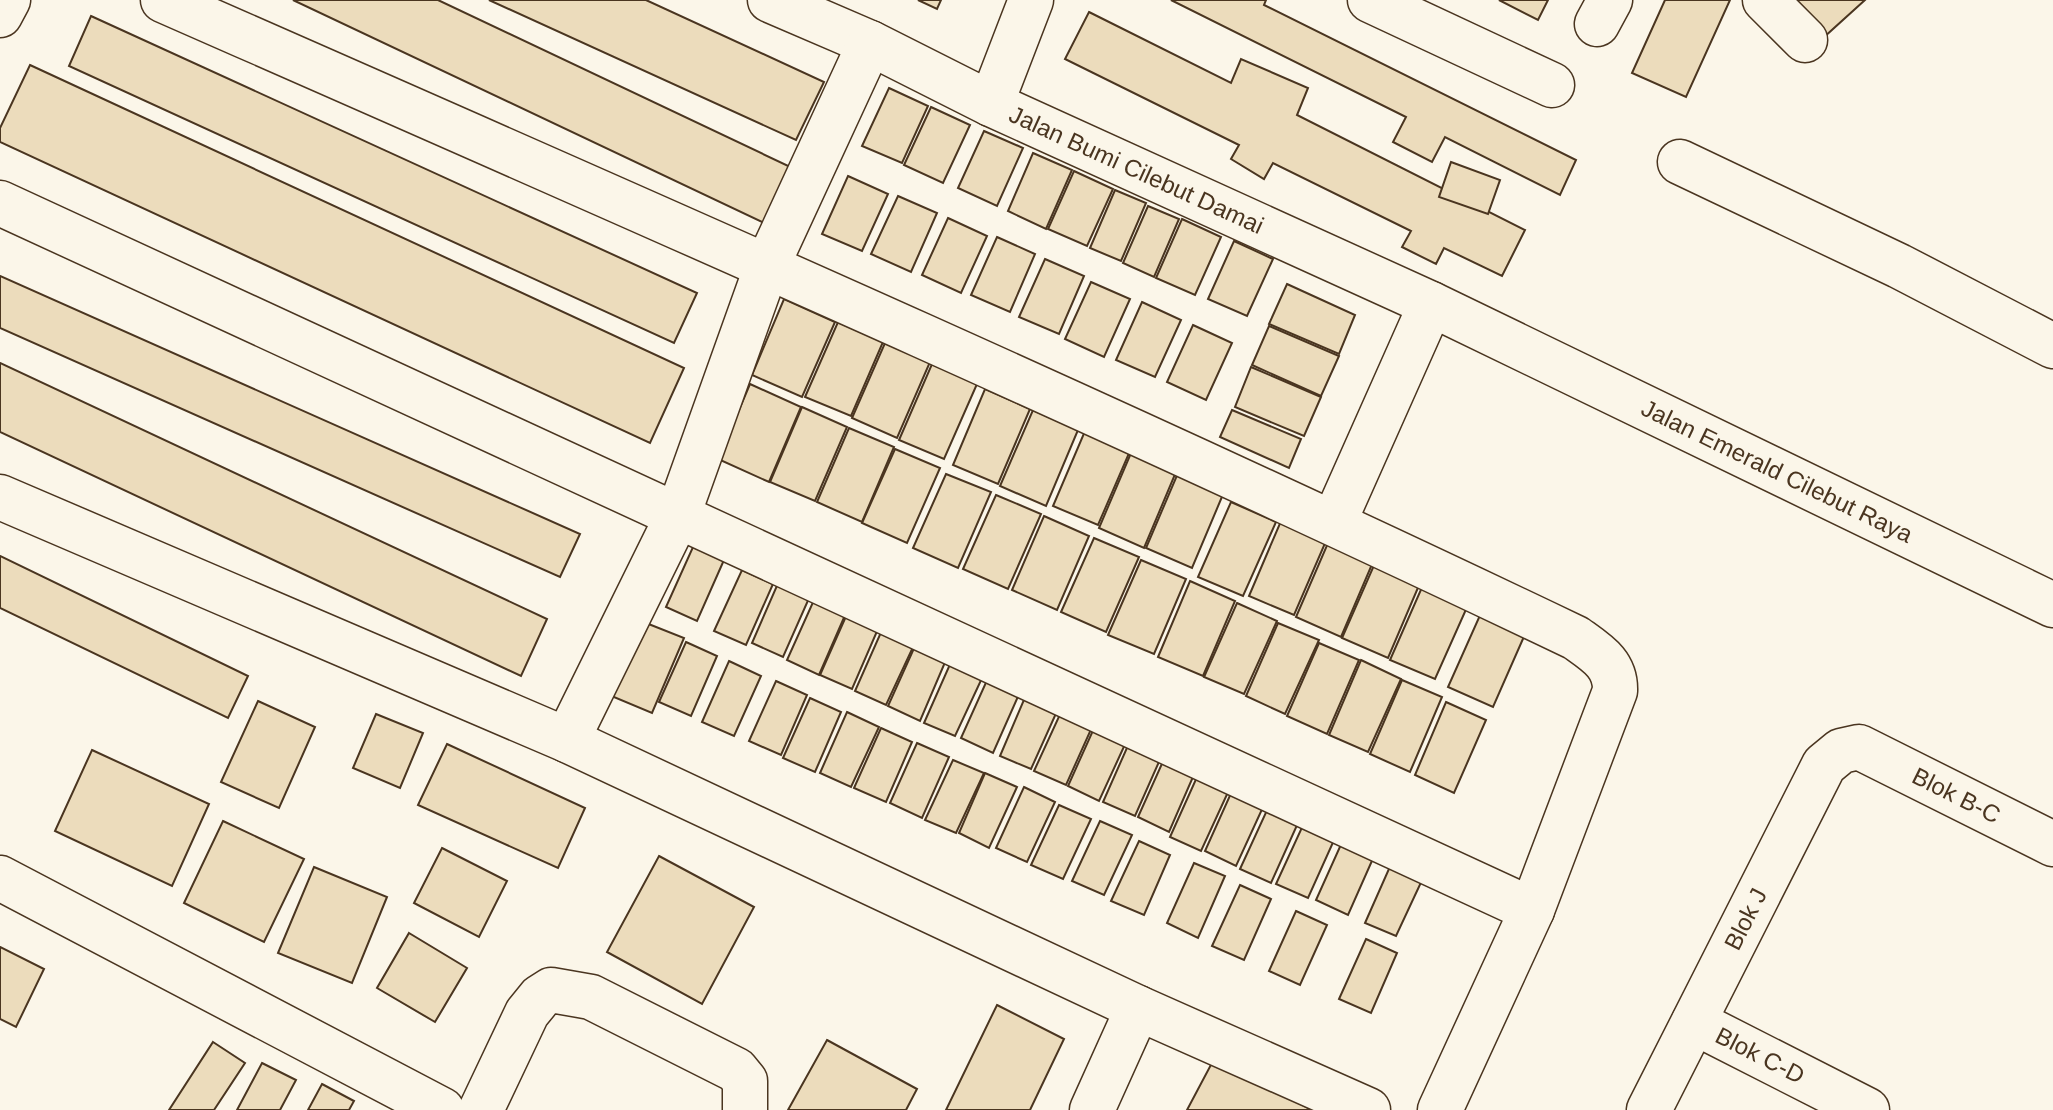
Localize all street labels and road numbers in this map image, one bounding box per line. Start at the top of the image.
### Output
street label: Jalan Bumi Cilebut Damai [1005,100,1268,239]
street label: Jalan Emerald Cilebut Raya [1637,394,1918,548]
street label: Blok B-C [1908,762,2005,828]
street label: Blok J [1719,884,1772,954]
street label: Blok C-D [1711,1021,1809,1089]

